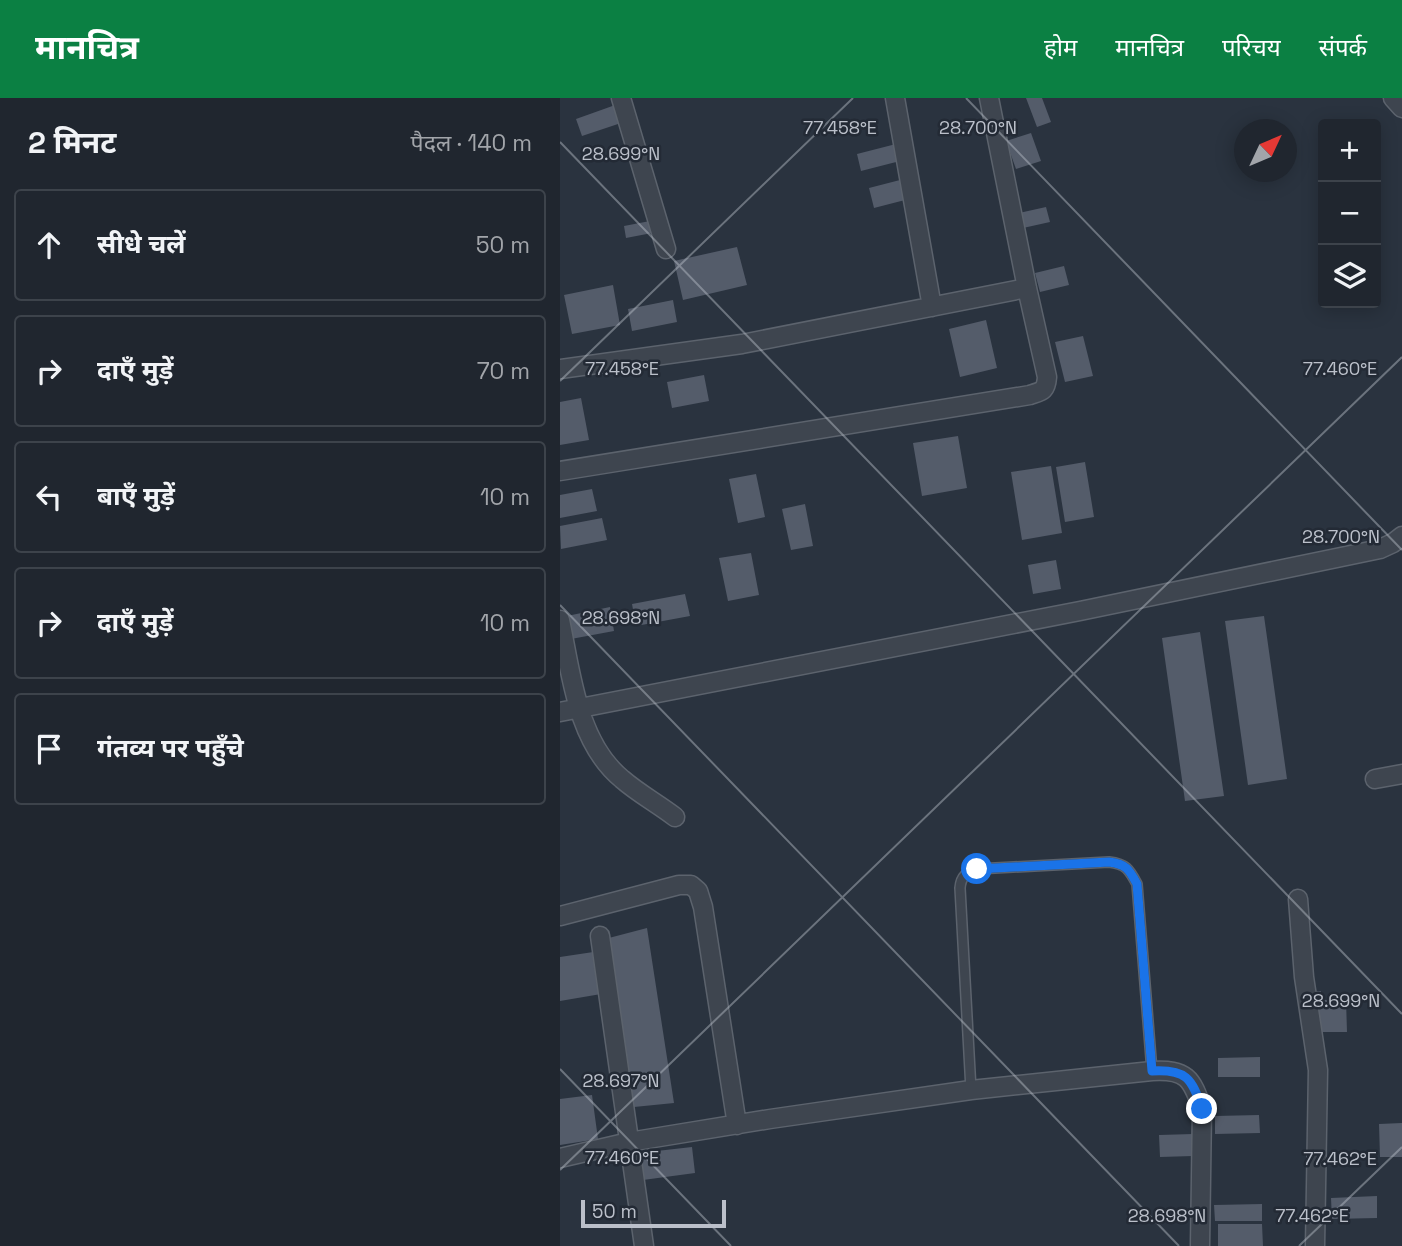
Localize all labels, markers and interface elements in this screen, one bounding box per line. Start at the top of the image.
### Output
text: मानचित्र [35,27,139,69]
text: होम [1044,32,1077,63]
text: मानचित्र [1115,32,1184,63]
text: परिचय [1222,32,1281,63]
text: संपर्क [1319,32,1367,63]
text: 77.458°E [803,116,877,139]
text: 28.700°N [939,116,1017,139]
north arrow [1234,119,1297,182]
map controls [1318,119,1381,308]
button: + [1318,119,1381,182]
text: 2 मिनट [28,123,116,162]
text: पैदल · 140 m [411,128,532,158]
text: 28.699°N [582,142,660,165]
button: − [1318,182,1381,245]
icon: ahead [30,226,68,264]
text: सीधे चलें [97,227,186,261]
text: 50 m [476,230,530,260]
button: layers [1318,245,1381,308]
icon: right [30,352,68,390]
text: दाएँ मुड़ें [97,353,173,387]
text: 70 m [477,356,530,386]
text: 77.458°E [585,357,659,380]
text: 77.460°E [1303,357,1377,380]
icon: left [30,478,68,516]
text: बाएँ मुड़ें [97,479,175,513]
text: 10 m [480,482,530,512]
text: 28.700°N [1302,525,1380,548]
icon: right [30,604,68,642]
text: दाएँ मुड़ें [97,605,173,639]
text: 28.698°N [582,606,660,629]
text: 10 m [480,608,530,638]
icon: arrive [30,730,68,768]
text: गंतव्य पर पहुँचे [97,731,244,765]
route start [961,853,992,884]
text: 28.699°N [1302,989,1380,1012]
text: 28.697°N [582,1069,660,1092]
route end [1186,1093,1217,1124]
text: 77.460°E [585,1146,659,1169]
text: 77.462°E [1303,1147,1377,1170]
scale bar [581,1197,726,1229]
text: 50 m [592,1199,637,1224]
text: 28.698°N [1128,1204,1206,1227]
text: 77.462°E [1275,1204,1349,1227]

